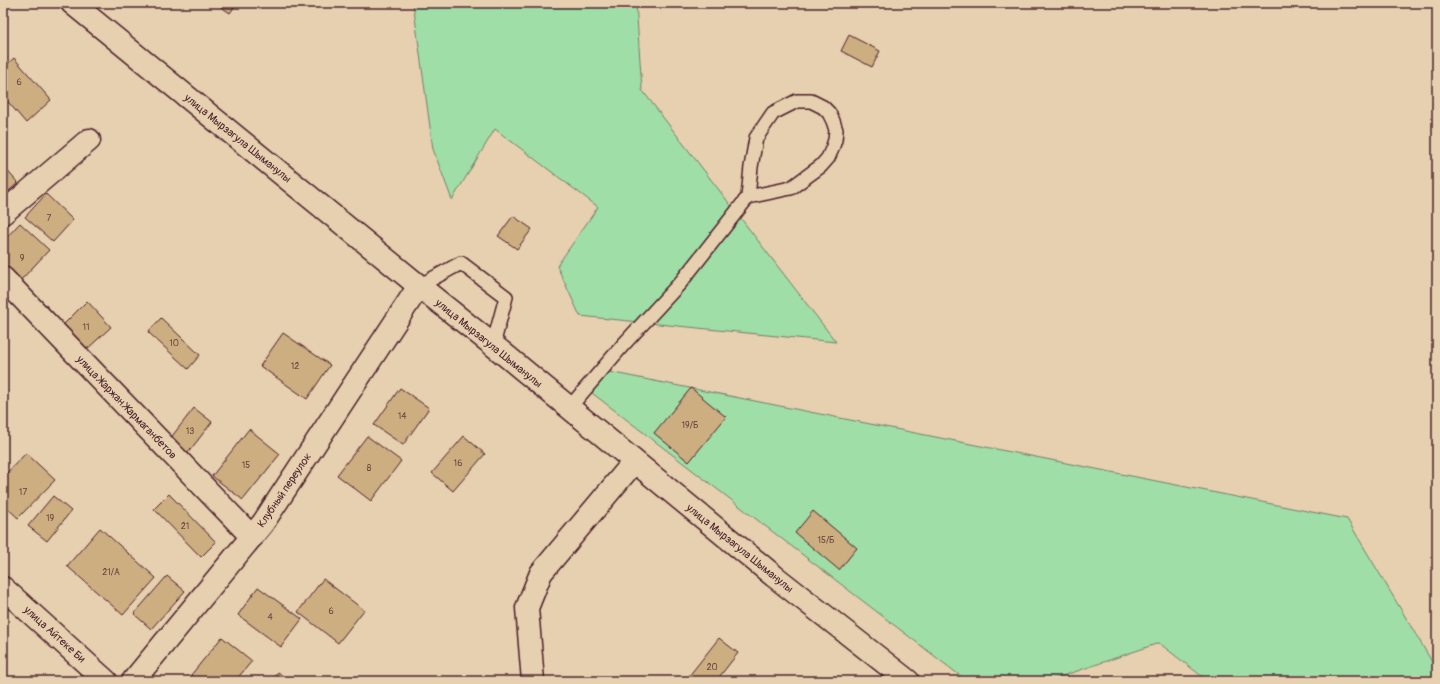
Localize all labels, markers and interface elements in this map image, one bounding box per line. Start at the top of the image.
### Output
house number: 6 [16,77,22,88]
street label: улица Мырзагула Шыманулы [181,91,294,185]
house number: 7 [47,213,52,224]
house number: 9 [20,253,25,264]
street label: улица Мырзагула Шыманулы [432,296,545,390]
house number: 11 [82,322,90,333]
house number: 10 [169,338,179,349]
street label: улица Жаржан Жармаганбетов [73,352,180,462]
house number: 12 [291,361,299,372]
house number: 14 [398,411,407,422]
house number: 19/Б [682,420,698,431]
house number: 13 [186,426,194,437]
street label: Клубный переулок [255,450,314,530]
house number: 16 [454,458,462,469]
house number: 15 [242,460,250,471]
house number: 8 [367,463,372,474]
house number: 17 [19,487,27,498]
street label: улица Мырзагула Шыманулы [683,501,796,595]
house number: 19 [46,513,54,524]
house number: 21 [181,521,189,532]
house number: 15/Б [817,535,835,546]
house number: 21/А [102,567,120,578]
street label: улица Айтеке Би [21,603,88,665]
house number: 6 [328,606,334,617]
house number: 4 [267,612,273,623]
house number: 20 [706,662,718,673]

